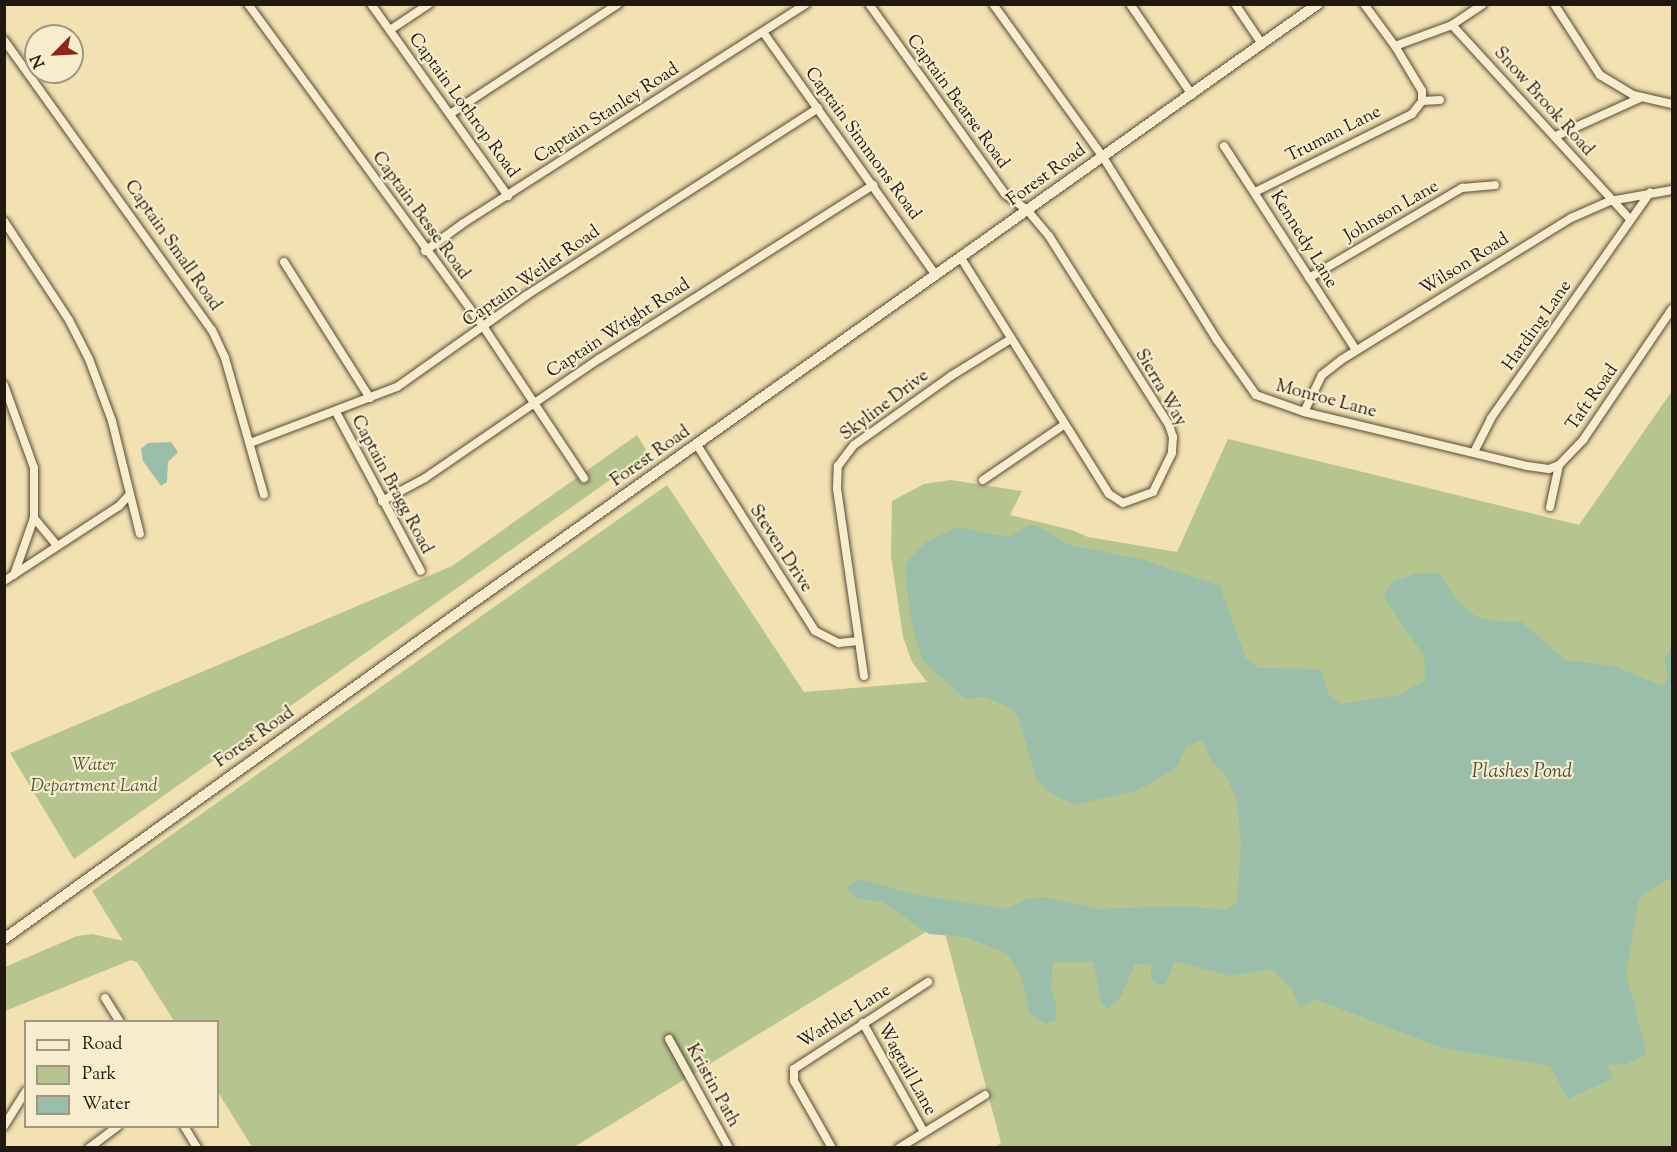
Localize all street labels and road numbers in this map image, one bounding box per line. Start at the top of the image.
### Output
street label: Captain Lothrop Road [403,29,523,183]
street label: Captain Bearse Road [901,31,1013,173]
street label: Snow Brook Road [1488,43,1598,161]
street label: Captain Stanley Road [531,59,683,169]
street label: Captain Simmons Road [799,63,925,225]
street label: Truman Lane [1283,102,1385,168]
street label: Forest Road [1003,140,1091,212]
street label: Captain Besse Road [366,148,474,284]
street label: Captain Small Road [119,176,225,316]
street label: Johnson Lane [1341,176,1443,248]
street label: Kennedy Lane [1264,187,1342,293]
street label: Captain Weiler Road [459,222,605,332]
street label: Wilson Road [1416,229,1514,301]
street label: Captain Wright Road [543,275,695,383]
street label: Harding Lane [1499,277,1577,375]
street label: Sierra Way [1129,345,1191,431]
street label: Taft Road [1562,361,1624,435]
street label: Skyline Drive [836,366,934,446]
street label: Monroe Lane [1273,376,1379,424]
street label: Captain Bragg Road [345,412,437,558]
street label: Forest Road [607,422,695,492]
street label: Steven Drive [744,501,816,597]
street label: Forest Road [211,703,299,773]
street label: Warbler Lane [795,980,895,1054]
street label: Wagtail Lane [872,1020,940,1120]
street label: Kristin Path [680,1040,744,1132]

